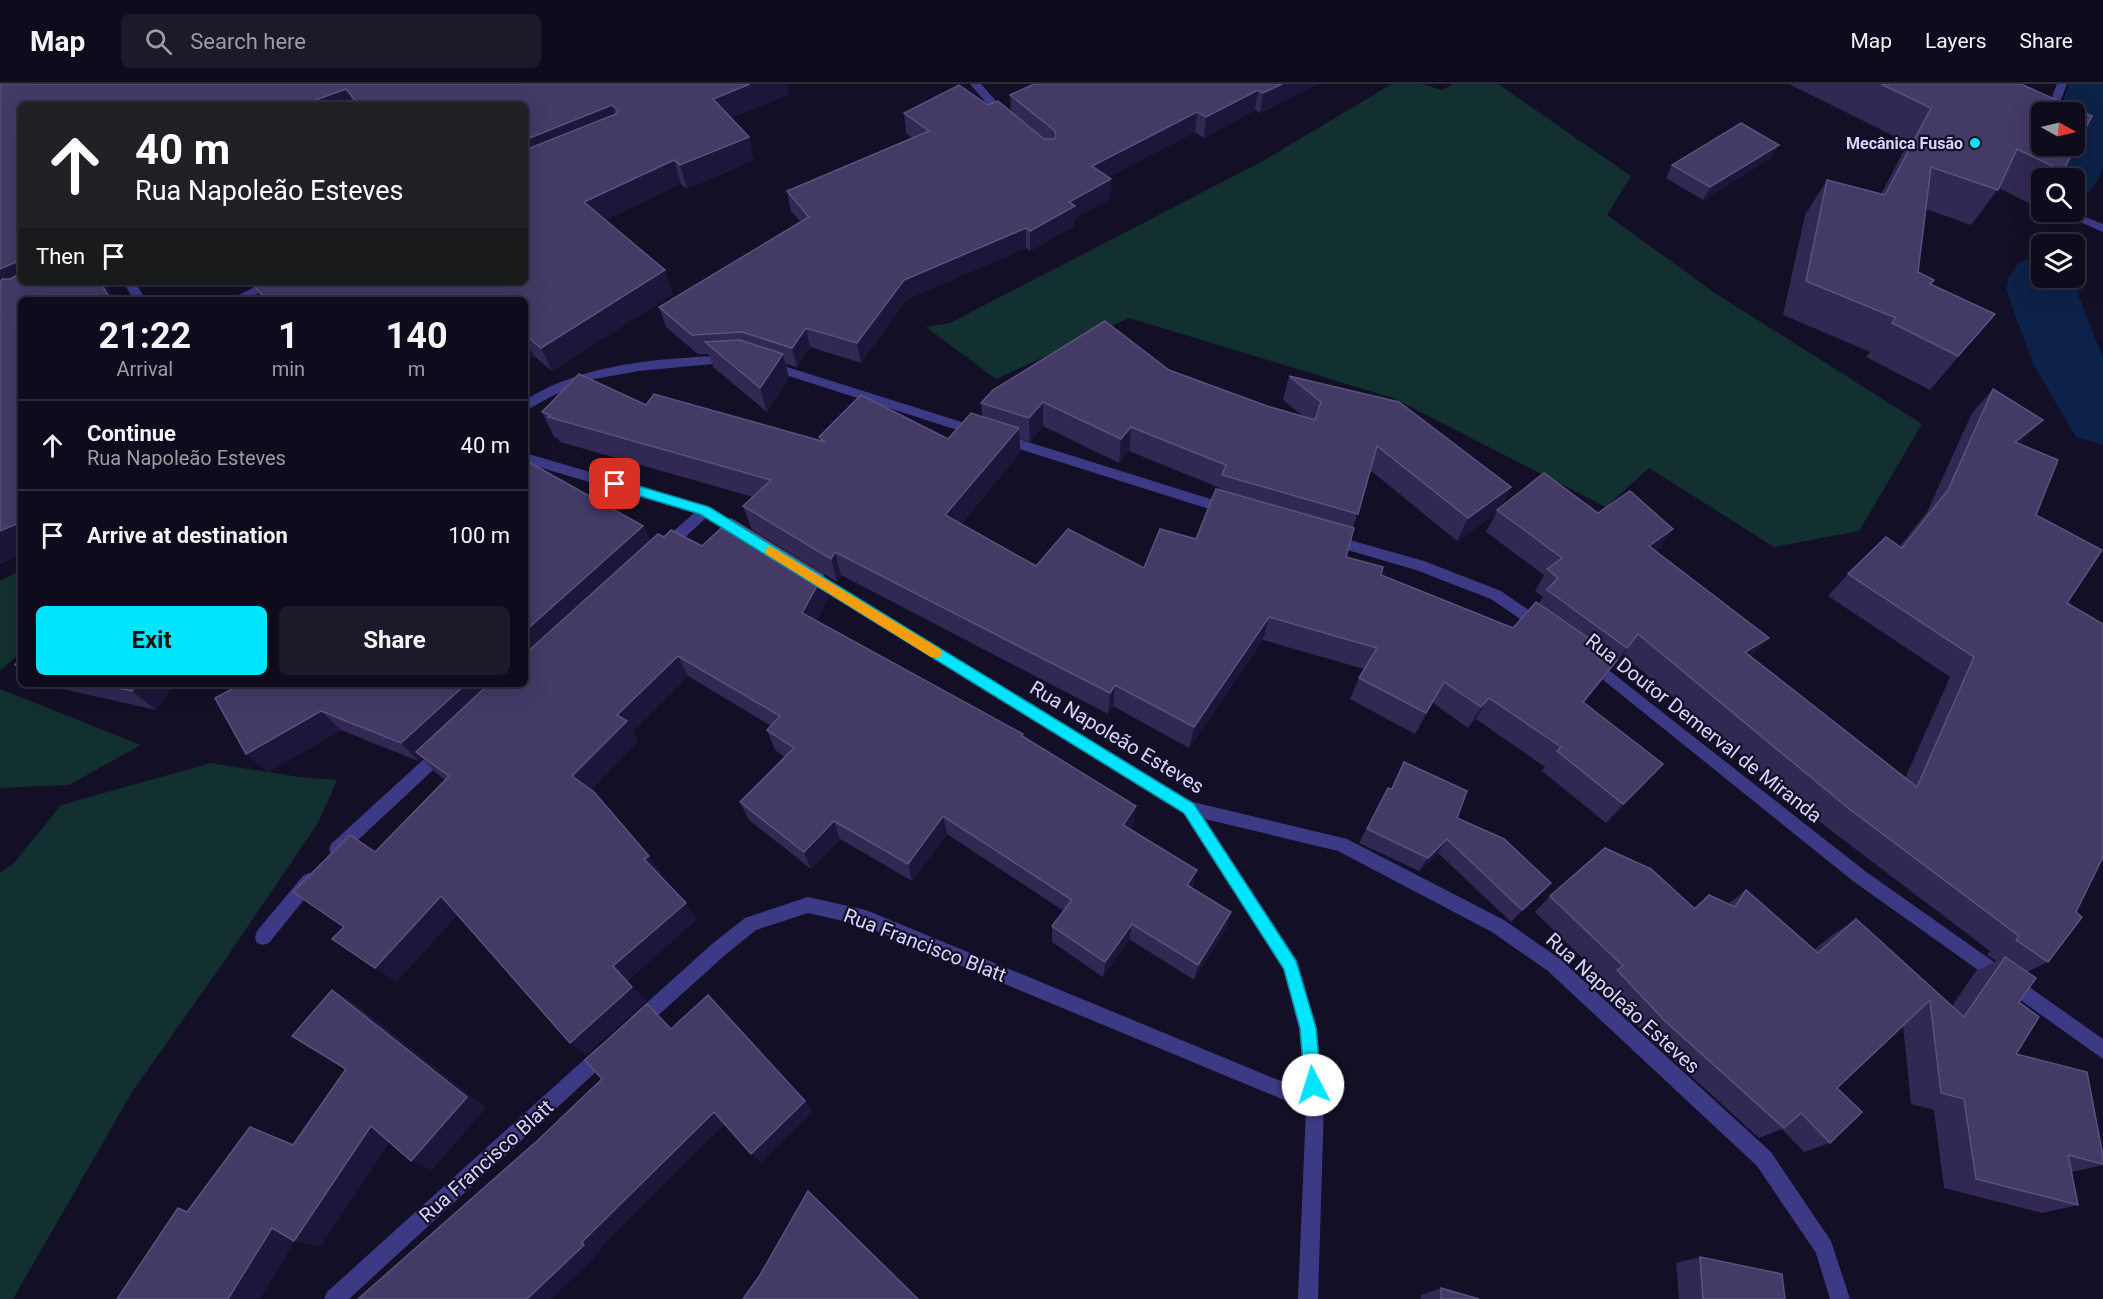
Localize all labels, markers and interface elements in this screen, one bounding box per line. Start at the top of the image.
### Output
search box [121,14,541,68]
text: Map [30,25,85,58]
icon: search [142,25,175,58]
text: Search here [190,29,306,54]
text: Map [1850,29,1892,53]
text: Layers [1925,29,1986,53]
text: Share [2019,29,2073,53]
north arrow [2031,102,2085,156]
map controls [2031,102,2085,288]
text: 40 m [135,125,230,174]
icon: ahead [36,126,114,204]
place label: Mecânica Fusão [1846,134,1963,153]
marker: Mecânica Fusão [1968,136,1982,150]
button: search [2031,168,2085,222]
text: Rua Napoleão Esteves [135,175,404,207]
button: layers [2031,234,2085,288]
icon: arrive [97,240,130,273]
text: Then [36,244,85,269]
text: 21:22 [98,315,191,357]
text: 1 [278,315,299,357]
text: 140 [386,315,448,357]
text: Arrival [116,357,173,381]
text: min [272,357,305,381]
text: m [408,357,425,381]
text: Continue [87,421,176,446]
icon: ahead [36,429,69,462]
text: 40 m [461,433,510,458]
text: Rua Napoleão Esteves [87,446,286,470]
pin [589,458,640,509]
icon: arrive [598,467,631,500]
icon: arrive [36,519,69,552]
text: Arrive at destination [87,523,288,548]
text: 100 m [448,523,510,548]
button: Exit [36,606,267,675]
button: Share [279,606,510,675]
street label: Rua Doutor Demerval de Miranda [1581,628,1827,828]
street label: Rua Napoleão Esteves [1026,675,1208,799]
street label: Rua Francisco Blatt [840,903,1010,987]
street label: Rua Napoleão Esteves [1541,928,1705,1078]
position arrow [1281,1053,1345,1117]
street label: Rua Francisco Blatt [414,1095,558,1227]

